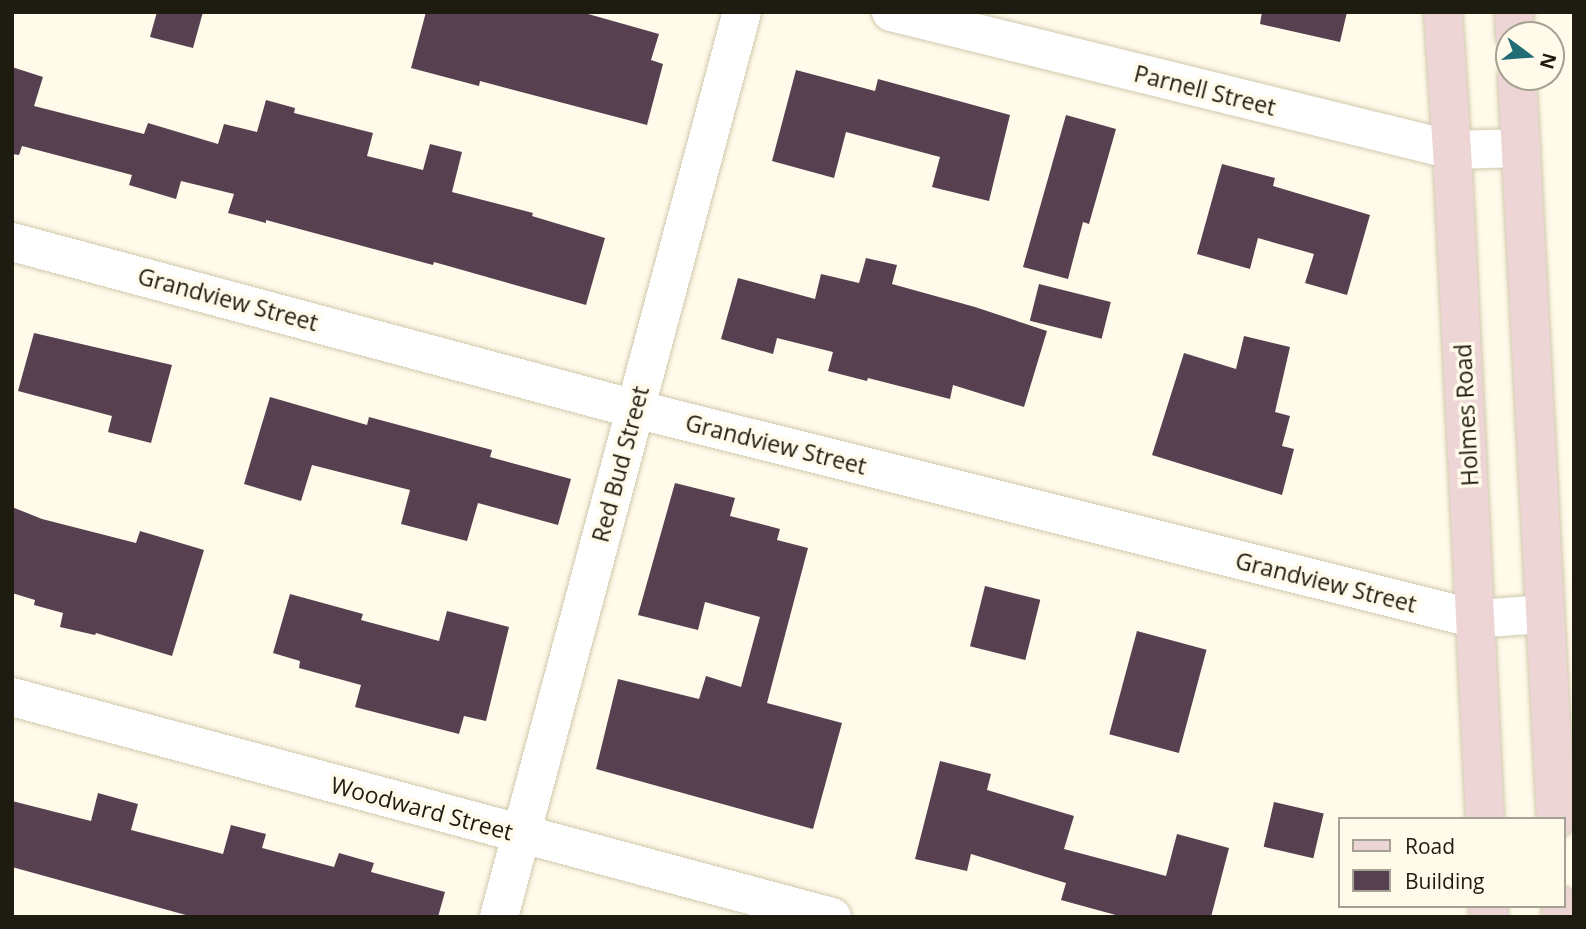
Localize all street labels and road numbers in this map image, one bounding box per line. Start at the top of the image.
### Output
street label: Parnell Street [1131,59,1279,121]
street label: Grandview Street [135,262,321,336]
street label: Holmes Road [1448,343,1484,487]
street label: Red Bud Street [586,383,654,545]
street label: Grandview Street [683,408,869,480]
street label: Grandview Street [1233,546,1419,618]
street label: Woodward Street [328,770,516,846]

